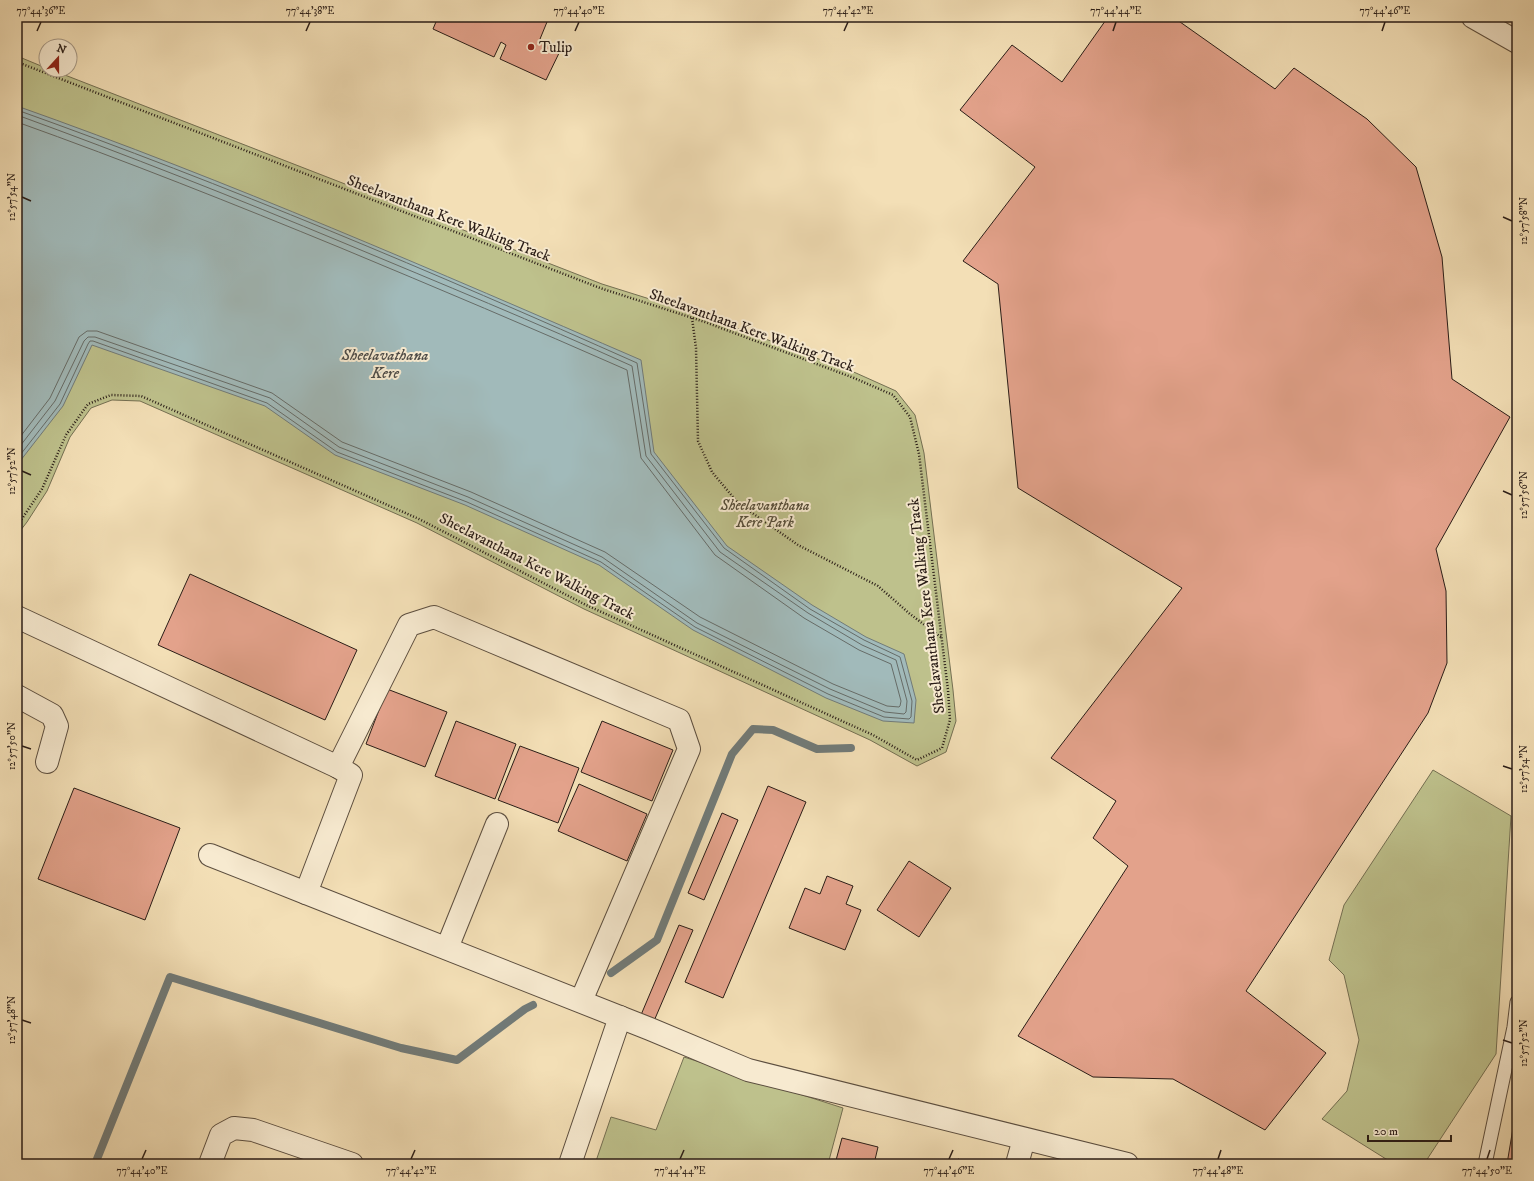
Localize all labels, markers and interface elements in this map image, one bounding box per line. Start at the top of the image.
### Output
text: 77°44'36"E [17,5,65,17]
text: 77°44'38"E [286,5,334,17]
text: 77°44'40"E [554,5,605,17]
text: 77°44'42"E [823,5,873,17]
text: 77°44'44"E [1090,5,1142,17]
text: 77°44'46"E [1360,5,1410,17]
north arrow [38,38,78,78]
place label: Tulip [539,38,573,57]
text: N [55,41,68,58]
marker: Tulip [526,42,536,52]
street label: Sheelavanthana Kere Walking Track [344,171,554,266]
text: 12°57'54"N [6,173,18,221]
text: 12°57'58"N [1518,197,1530,245]
street label: Sheelavanthana Kere Walking Track [647,284,857,377]
water label: Sheelavathana Kere [341,345,429,383]
text: 12°57'52"N [6,447,18,495]
text: 12°57'56"N [1518,471,1530,519]
park label: Sheelavanthana Kere Park [719,496,810,532]
street label: Sheelavanthana Kere Walking Track [904,497,949,715]
street label: Sheelavanthana Kere Walking Track [436,509,638,624]
text: 12°57'50"N [6,722,18,770]
text: 12°57'54"N [1518,745,1530,793]
text: 12°57'48"N [6,996,18,1044]
text: 12°57'52"N [1518,1019,1530,1067]
scale bar [1368,1117,1451,1143]
text: 20 m [1374,1124,1398,1139]
text: 77°44'40"E [117,1165,168,1177]
text: 77°44'42"E [386,1165,436,1177]
text: 77°44'44"E [654,1165,706,1177]
text: 77°44'46"E [924,1165,974,1177]
text: 77°44'48"E [1193,1165,1243,1177]
text: 77°44'50"E [1462,1165,1512,1177]

